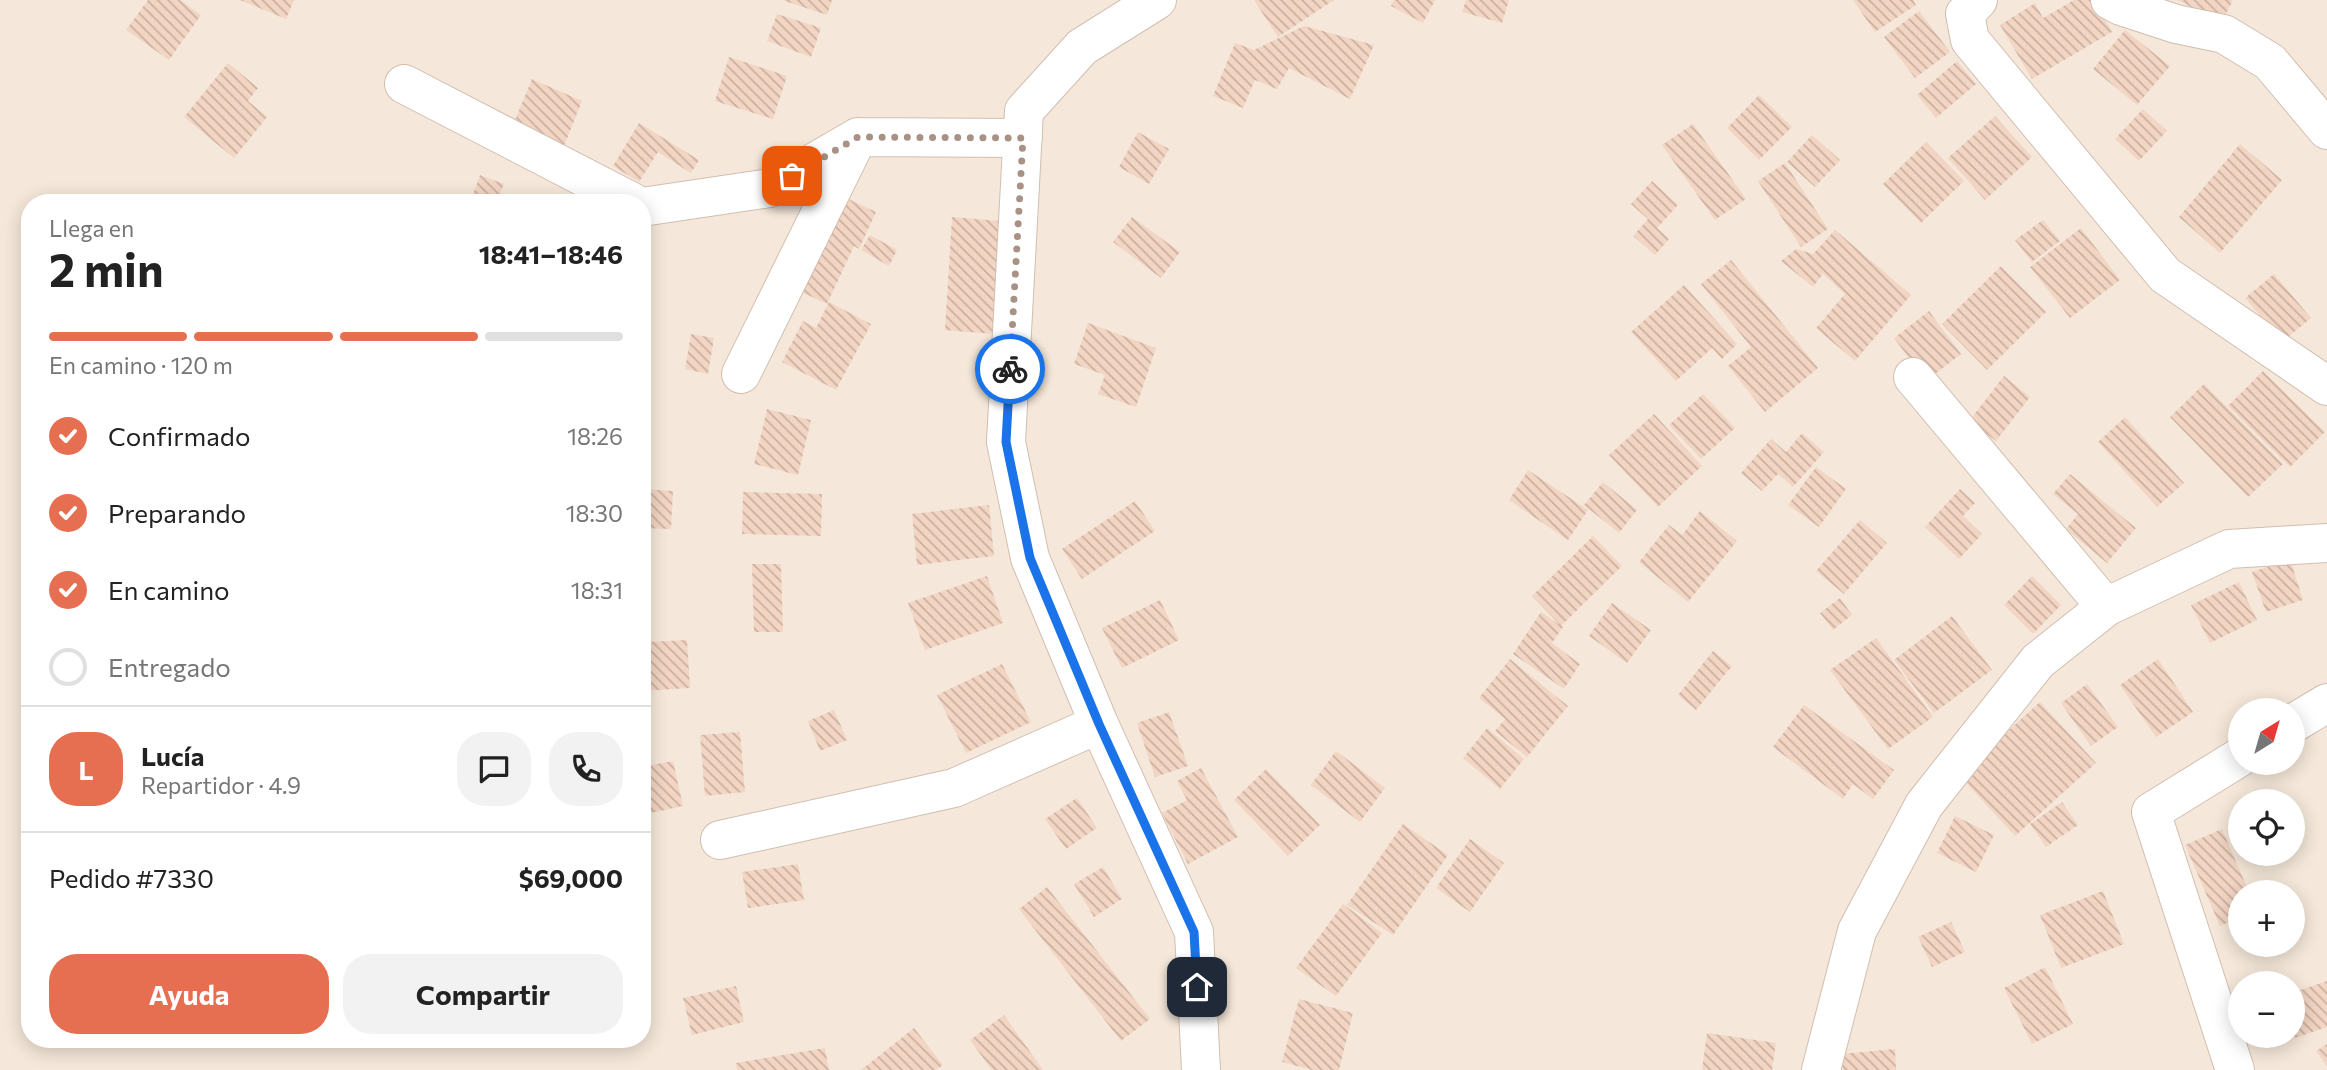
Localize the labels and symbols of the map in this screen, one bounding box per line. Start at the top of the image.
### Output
pin [762,146,822,206]
courier [975,334,1045,404]
north arrow [2228,698,2305,775]
pin [1167,957,1227,1017]

